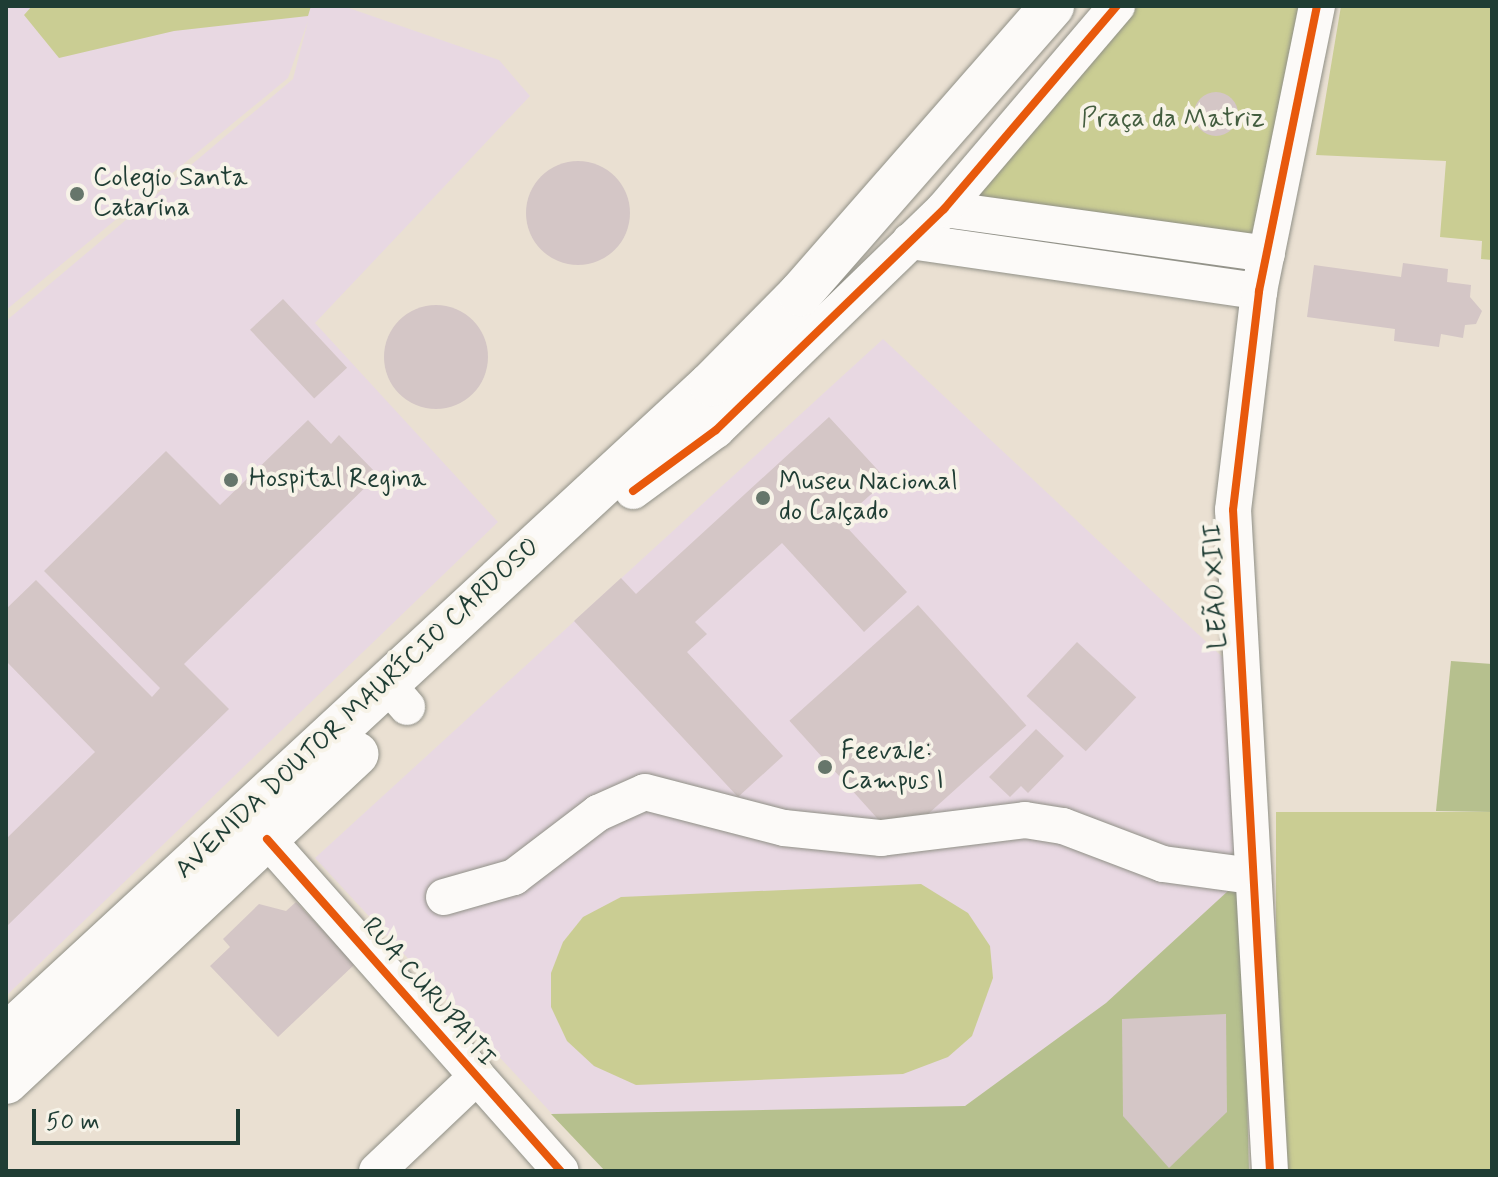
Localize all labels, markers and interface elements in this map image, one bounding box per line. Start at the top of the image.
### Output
park label: Praça da Matriz [1084,104,1262,136]
place label: Colegio Santa Catarina [93,163,246,224]
marker: Colegio Santa Catarina [68,185,86,203]
place label: Hospital Regina [249,464,430,496]
place label: Museu Nacional do Calçado [779,467,958,528]
marker: Hospital Regina [220,469,242,491]
marker: Museu Nacional do Calçado [754,489,772,507]
street label: LEÃO XIII [1198,522,1236,650]
street label: AVENIDA DOUTOR MAURÍCIO CARDOSO [170,532,546,886]
place label: Feevale: Campus I [841,736,950,798]
marker: Feevale: Campus I [816,758,834,776]
street label: RUA CURUPAITI [352,908,504,1078]
scale bar [36,1093,244,1143]
text: 50 m [46,1107,100,1138]

